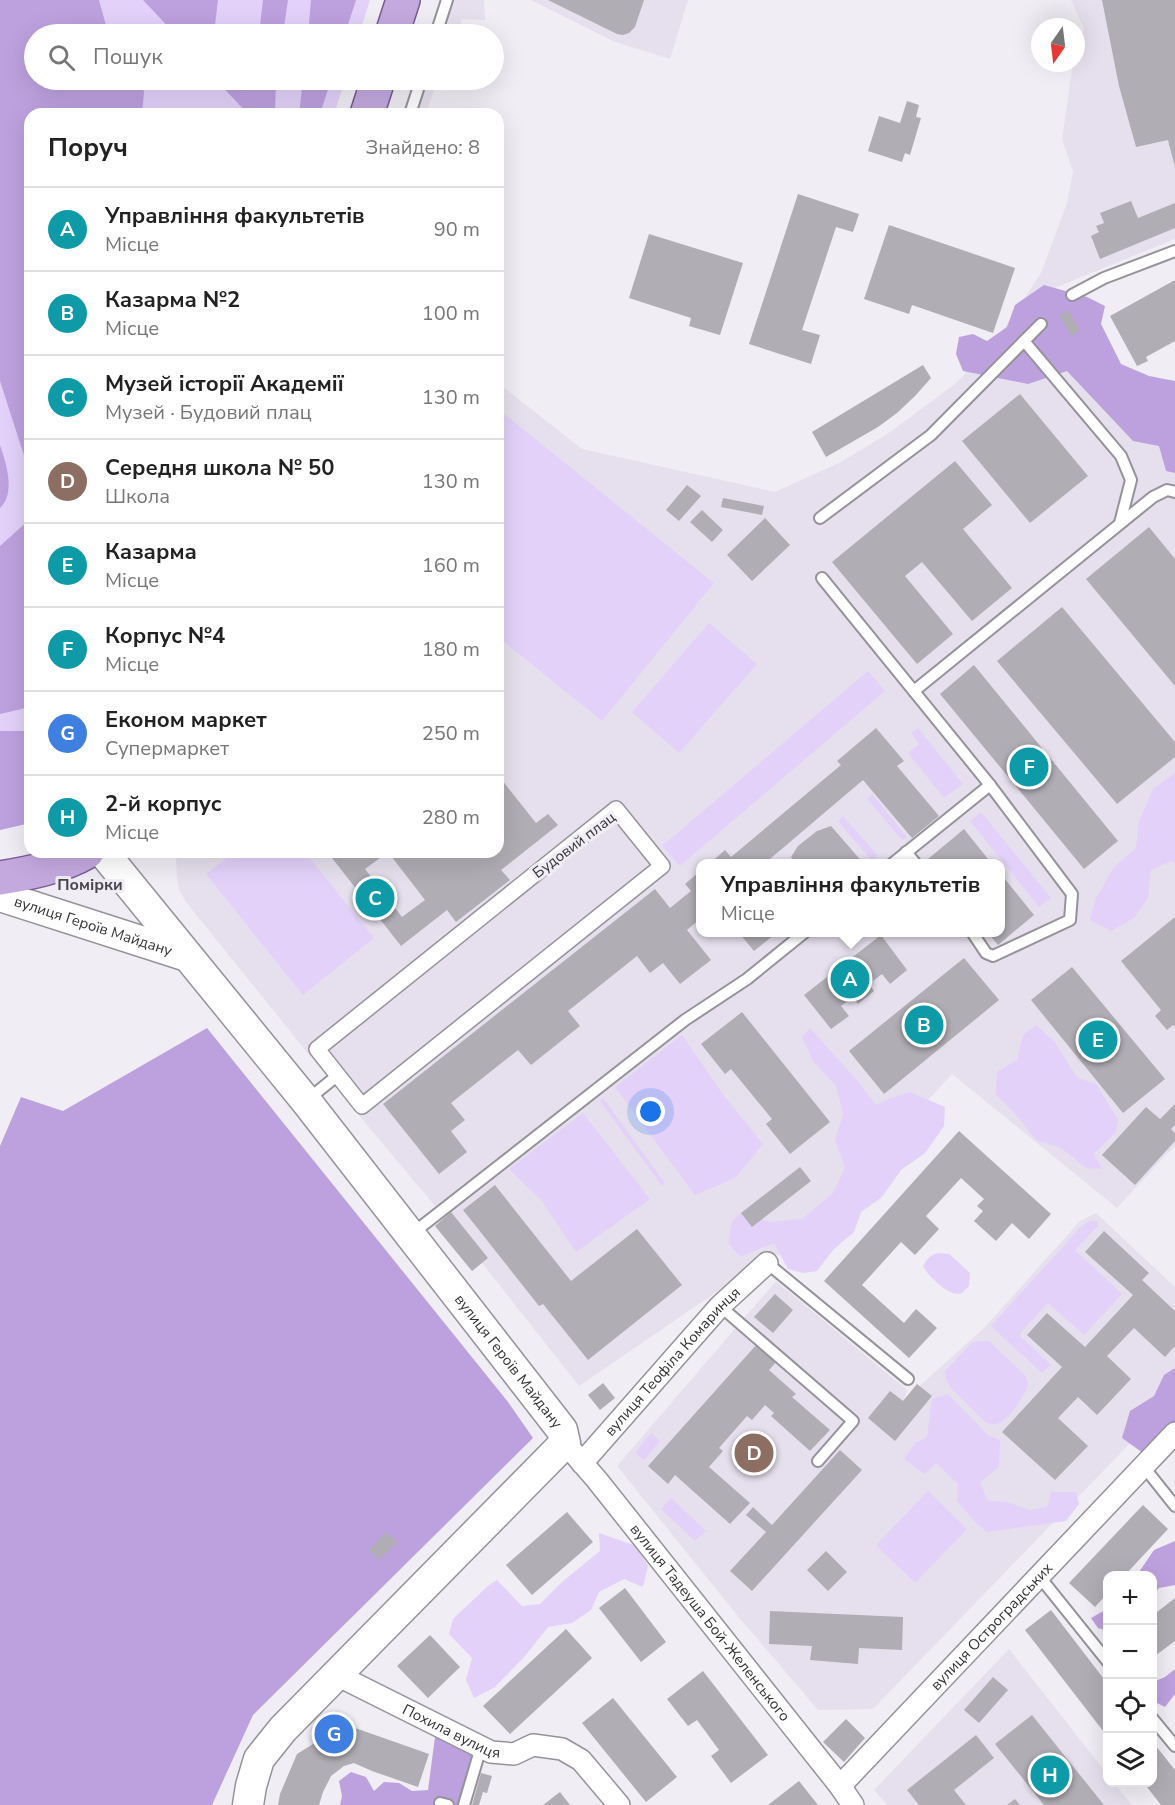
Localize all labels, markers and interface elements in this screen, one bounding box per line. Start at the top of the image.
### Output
north arrow [1031,18,1085,72]
search box [24,24,504,90]
icon: search [45,41,78,74]
text: Пошук [93,42,163,72]
text: Поруч [48,130,128,165]
text: Знайдено: 8 [366,134,480,161]
text: Управління факультетів [105,201,365,231]
text: A [60,216,75,243]
text: 90 m [434,216,480,243]
text: Місце [105,231,159,258]
text: Казарма №2 [105,285,240,315]
text: B [61,300,74,327]
text: 100 m [422,300,480,327]
text: Місце [105,315,159,342]
text: Музей історії Академії [105,369,344,399]
text: C [61,384,74,411]
text: 130 m [422,384,480,411]
text: Музей · Будовий плац [105,399,312,426]
text: Середня школа № 50 [105,453,334,483]
text: D [60,468,75,495]
text: 130 m [422,468,480,495]
text: Школа [105,483,170,510]
text: Казарма [105,537,197,567]
text: E [62,552,73,579]
text: 160 m [422,552,480,579]
text: Місце [105,567,159,594]
text: Корпус №4 [105,621,225,651]
text: F [62,636,73,663]
text: 180 m [422,636,480,663]
text: Місце [105,651,159,678]
text: Економ маркет [105,705,267,735]
text: G [60,720,75,747]
text: 250 m [422,720,480,747]
text: Супермаркет [105,735,229,762]
pin: F [1010,744,1048,789]
text: 2-й корпус [105,789,221,819]
text: H [60,804,75,831]
text: 280 m [422,804,480,831]
street label: Будовий плац [528,807,620,883]
text: Місце [105,819,159,846]
popup [696,859,1005,937]
text: Управління факультетів [721,870,980,900]
district label: Помірки [57,874,123,896]
pin: C [356,876,394,920]
street label: вулиця Героїв Майдану [12,891,175,961]
text: Місце [721,900,775,927]
pin: A [830,956,870,1002]
pin: B [904,1002,944,1048]
pin: E [1078,1018,1118,1062]
your location [636,1097,665,1126]
street label: вулиця Теофіла Комаринця [600,1282,745,1440]
street label: вулиця Героїв Майдану [450,1290,567,1433]
pin: D [734,1430,774,1476]
street label: вулиця Тадеуша Бой-Желенського [626,1520,795,1726]
street label: вулиця Остроградських [926,1558,1057,1695]
map controls [1103,1571,1157,1787]
button: + [1103,1571,1157,1625]
button: − [1103,1625,1157,1679]
button: locate [1103,1679,1157,1733]
street label: Похила вулиця [399,1699,501,1763]
pin: G [314,1712,354,1756]
button: layers [1103,1733,1157,1787]
pin: H [1030,1752,1070,1798]

